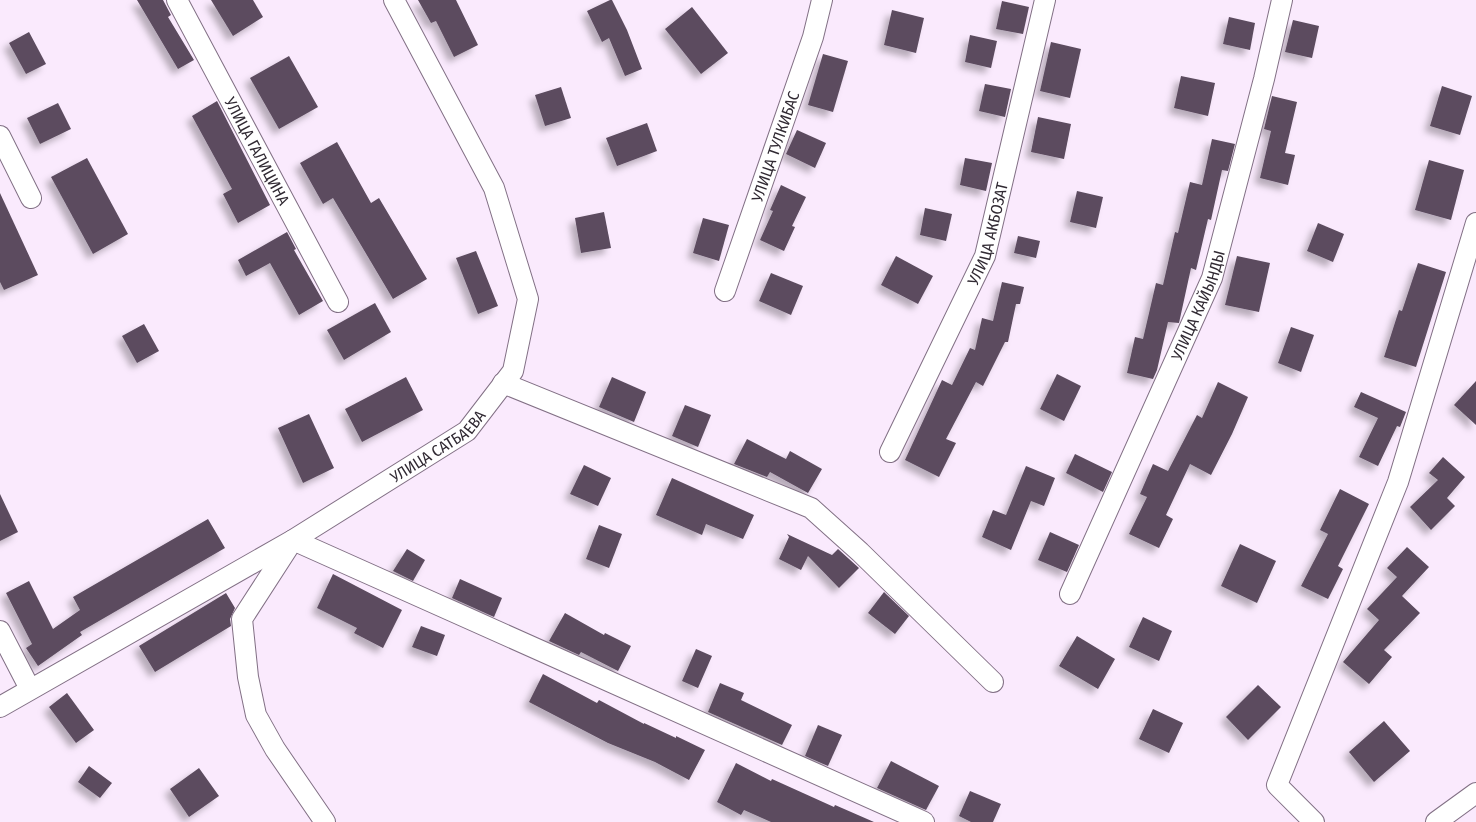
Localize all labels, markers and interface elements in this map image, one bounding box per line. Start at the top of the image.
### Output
street label: УЛИЦА ТУЛКИБАС [747,89,803,205]
street label: УЛИЦА ГАЛИЦИНА [221,93,294,208]
street label: УЛИЦА АКБОЗАТ [963,180,1012,289]
street label: УЛИЦА КАЙЫНДЫ [1166,248,1228,364]
street label: УЛИЦА САТБАЕВА [386,406,489,487]

